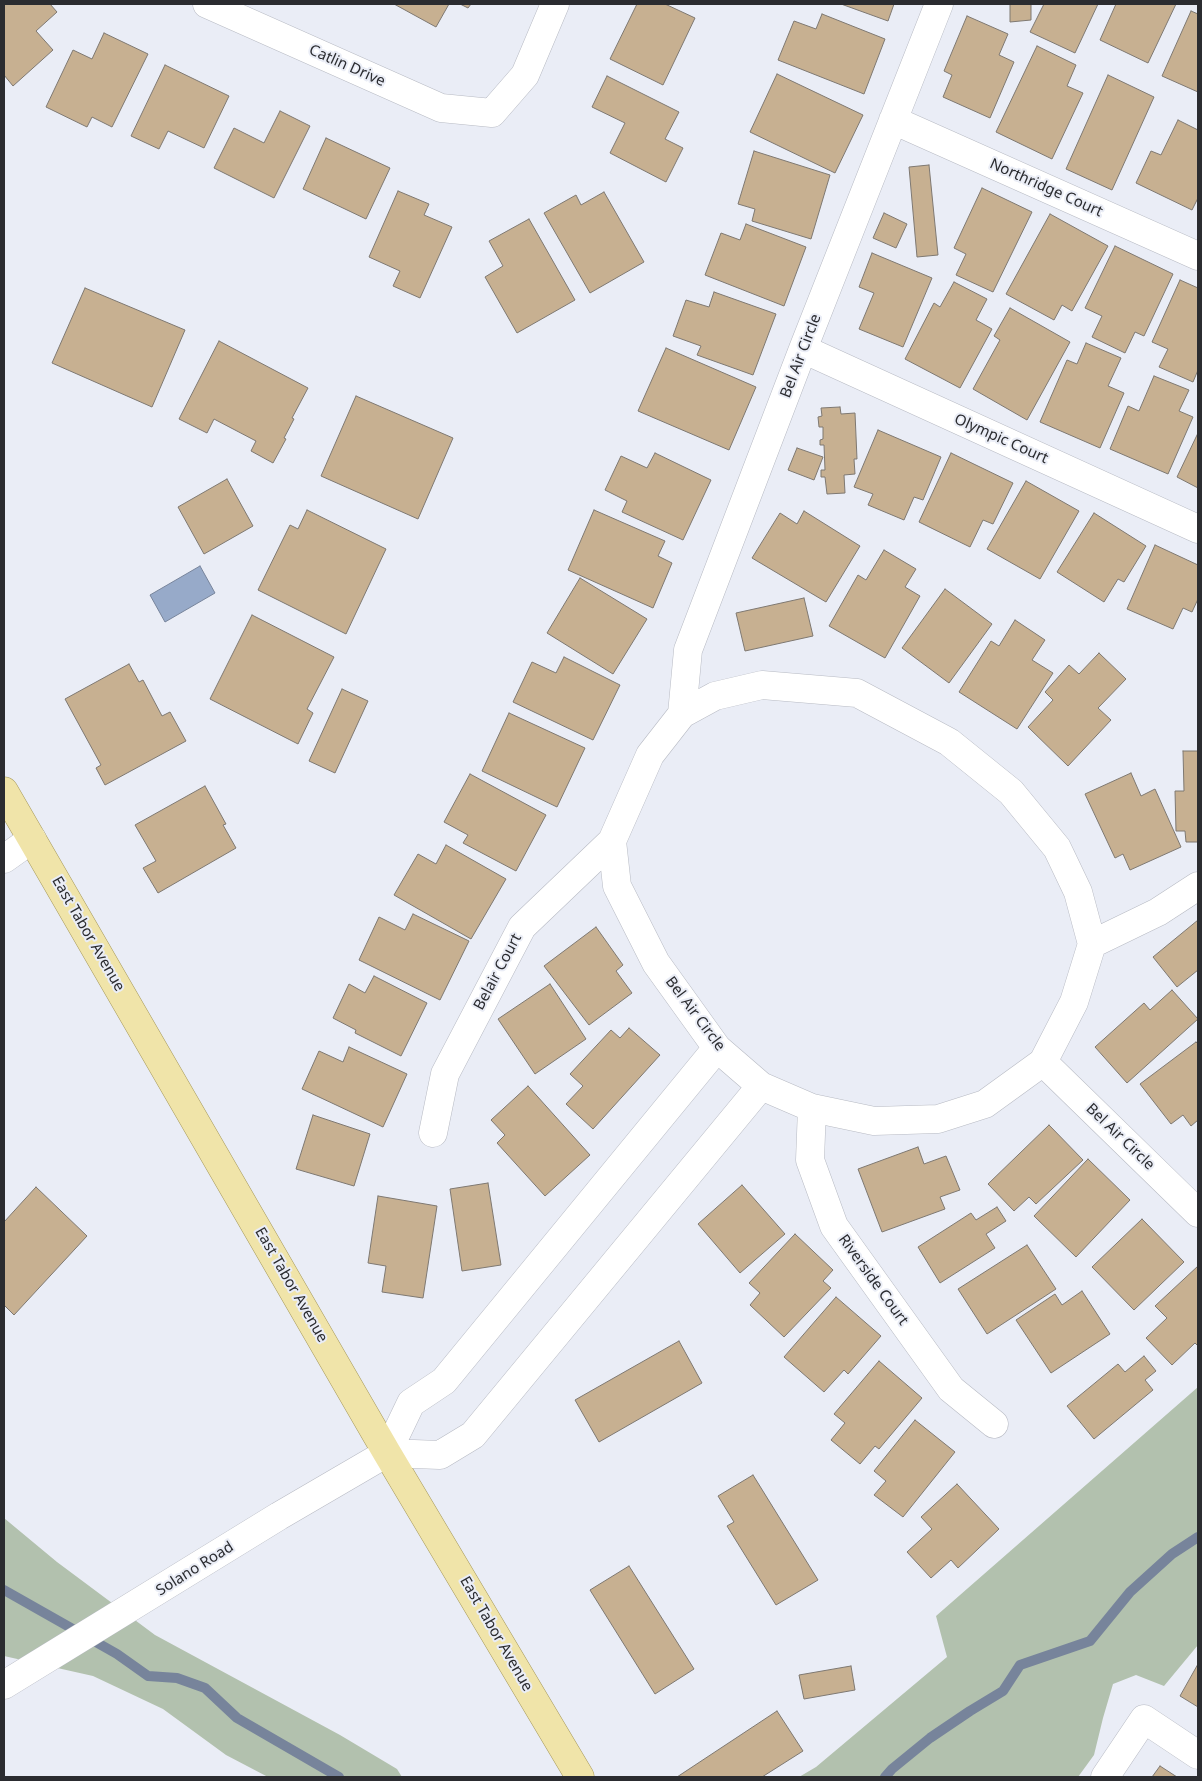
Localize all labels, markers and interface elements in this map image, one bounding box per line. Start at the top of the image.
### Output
street label: Catlin Drive [306,41,388,91]
street label: Northridge Court [987,155,1105,221]
street label: Bel Air Circle [777,312,825,400]
street label: Olympic Court [951,410,1051,468]
street label: East Tabor Avenue [48,873,128,995]
street label: Belair Court [470,931,526,1013]
street label: Bel Air Circle [661,973,729,1055]
street label: Bel Air Circle [1082,1100,1158,1174]
street label: East Tabor Avenue [251,1224,331,1346]
street label: Riverside Court [834,1231,912,1329]
street label: Solano Road [153,1538,237,1600]
street label: East Tabor Avenue [456,1573,536,1695]

